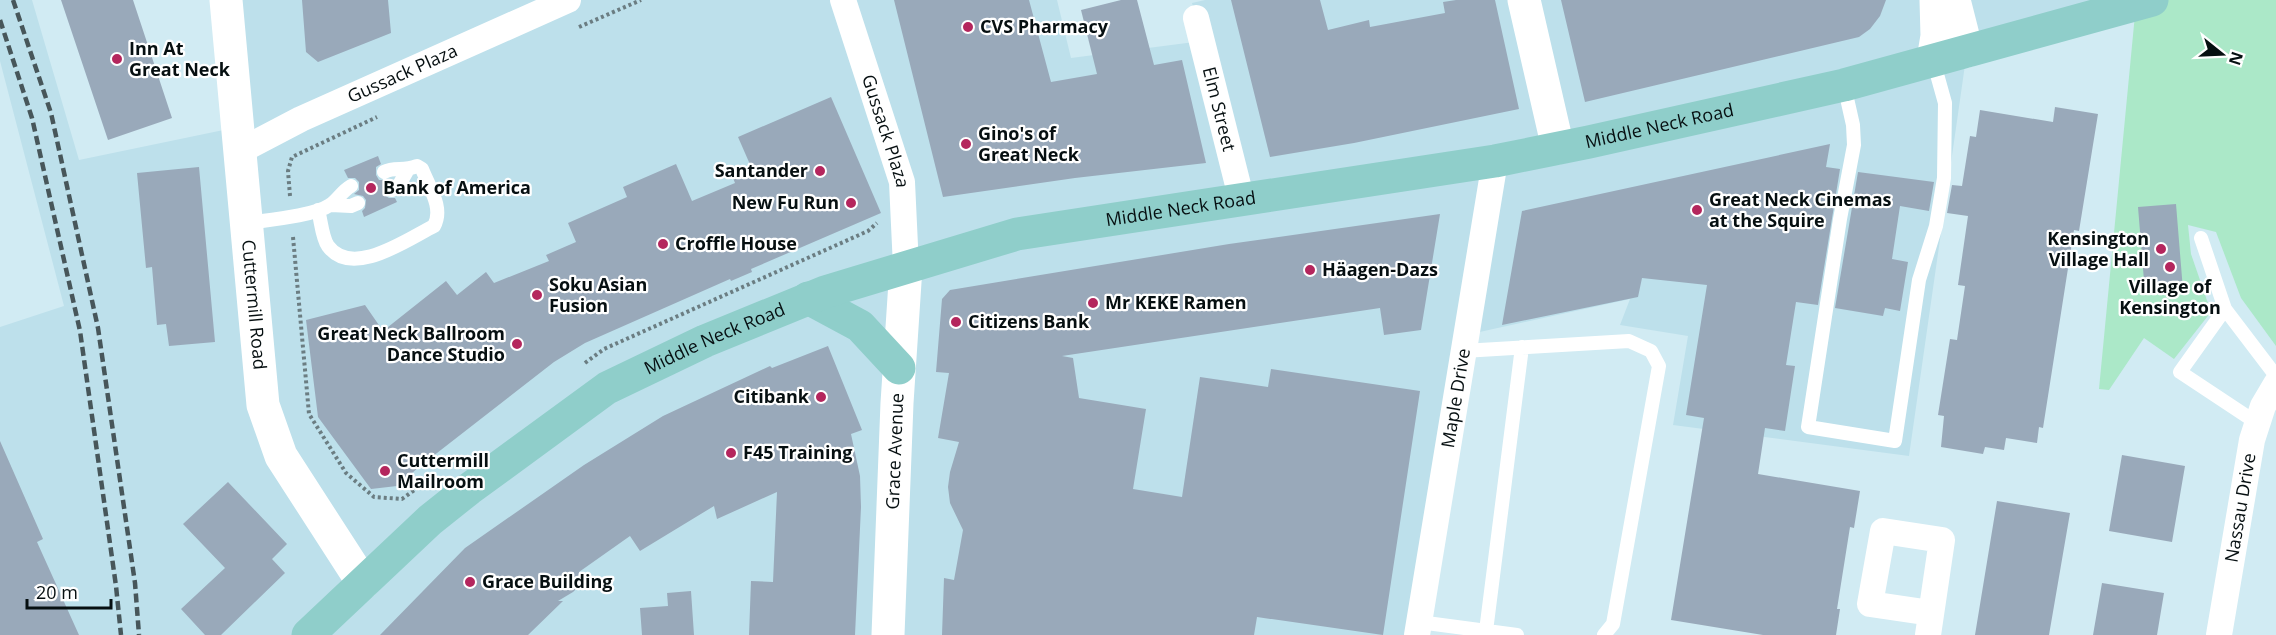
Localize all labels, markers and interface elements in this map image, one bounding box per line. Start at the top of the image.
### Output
place label: CVS Pharmacy [980,14,1109,38]
marker: CVS Pharmacy [961,20,975,34]
north arrow [2192,24,2252,84]
place label: Inn At Great Neck [129,36,231,81]
street label: Gussack Plaza [343,38,461,108]
text: N [2224,49,2249,68]
marker: Inn At Great Neck [110,52,124,66]
street label: Elm Street [1198,64,1242,154]
street label: Gussack Plaza [857,71,915,188]
street label: Middle Neck Road [1583,97,1736,154]
place label: Gino's of Great Neck [978,121,1080,166]
marker: Gino's of Great Neck [959,137,973,151]
place label: Santander [715,158,808,182]
marker: Santander [813,164,827,178]
place label: Bank of America [383,175,531,199]
marker: Bank of America [364,181,378,195]
street label: Middle Neck Road [1104,185,1257,231]
place label: Great Neck Cinemas at the Squire [1709,187,1892,232]
place label: New Fu Run [732,190,839,214]
marker: New Fu Run [844,196,858,210]
marker: Great Neck Cinemas at the Squire [1690,203,1704,217]
place label: Kensington Village Hall [2047,226,2149,271]
place label: Croffle House [675,231,797,255]
marker: Croffle House [656,237,670,251]
street label: Cuttermill Road [237,238,273,371]
marker: Kensington Village Hall [2154,242,2168,256]
place label: Häagen-Dazs [1322,257,1438,281]
marker: Village of Kensington [2163,260,2177,274]
marker: Häagen-Dazs [1303,263,1317,277]
place label: Soku Asian Fusion [549,272,647,317]
place label: Village of Kensington [2119,274,2221,319]
marker: Soku Asian Fusion [530,288,544,302]
place label: Mr KEKE Ramen [1105,290,1246,314]
marker: Mr KEKE Ramen [1086,296,1100,310]
street label: Middle Neck Road [640,297,788,379]
place label: Citizens Bank [968,309,1090,333]
marker: Citizens Bank [949,315,963,329]
place label: Great Neck Ballroom Dance Studio [317,321,505,366]
marker: Great Neck Ballroom Dance Studio [510,337,524,351]
street label: Maple Drive [1435,346,1475,450]
place label: Citibank [733,384,810,408]
marker: Citibank [814,390,828,404]
street label: Grace Avenue [880,392,909,510]
place label: F45 Training [743,440,852,464]
marker: F45 Training [724,446,738,460]
place label: Cuttermill Mailroom [397,448,489,493]
street label: Nassau Drive [2218,451,2261,564]
marker: Cuttermill Mailroom [378,464,392,478]
place label: Grace Building [482,569,612,593]
scale bar [27,572,111,610]
marker: Grace Building [463,575,477,589]
text: 20 m [36,580,78,604]

